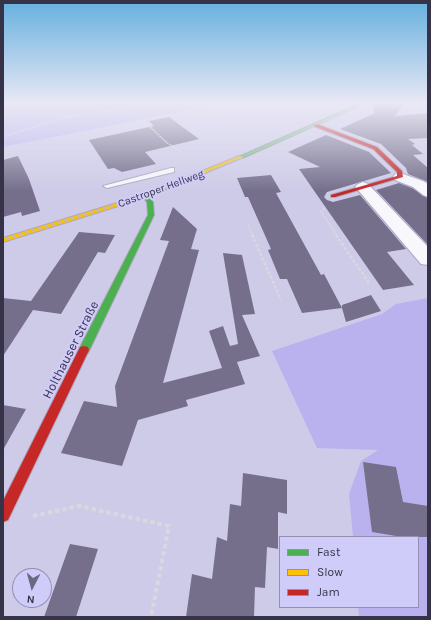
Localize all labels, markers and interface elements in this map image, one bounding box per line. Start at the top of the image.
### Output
street label: Castroper Hellweg [116,167,206,211]
street label: Holthauser Straße [40,298,102,402]
legend [279,536,419,608]
text: Fast [317,545,340,559]
text: Slow [317,565,343,579]
north arrow [12,568,52,608]
text: Jam [317,585,340,599]
text: N [26,593,35,606]

